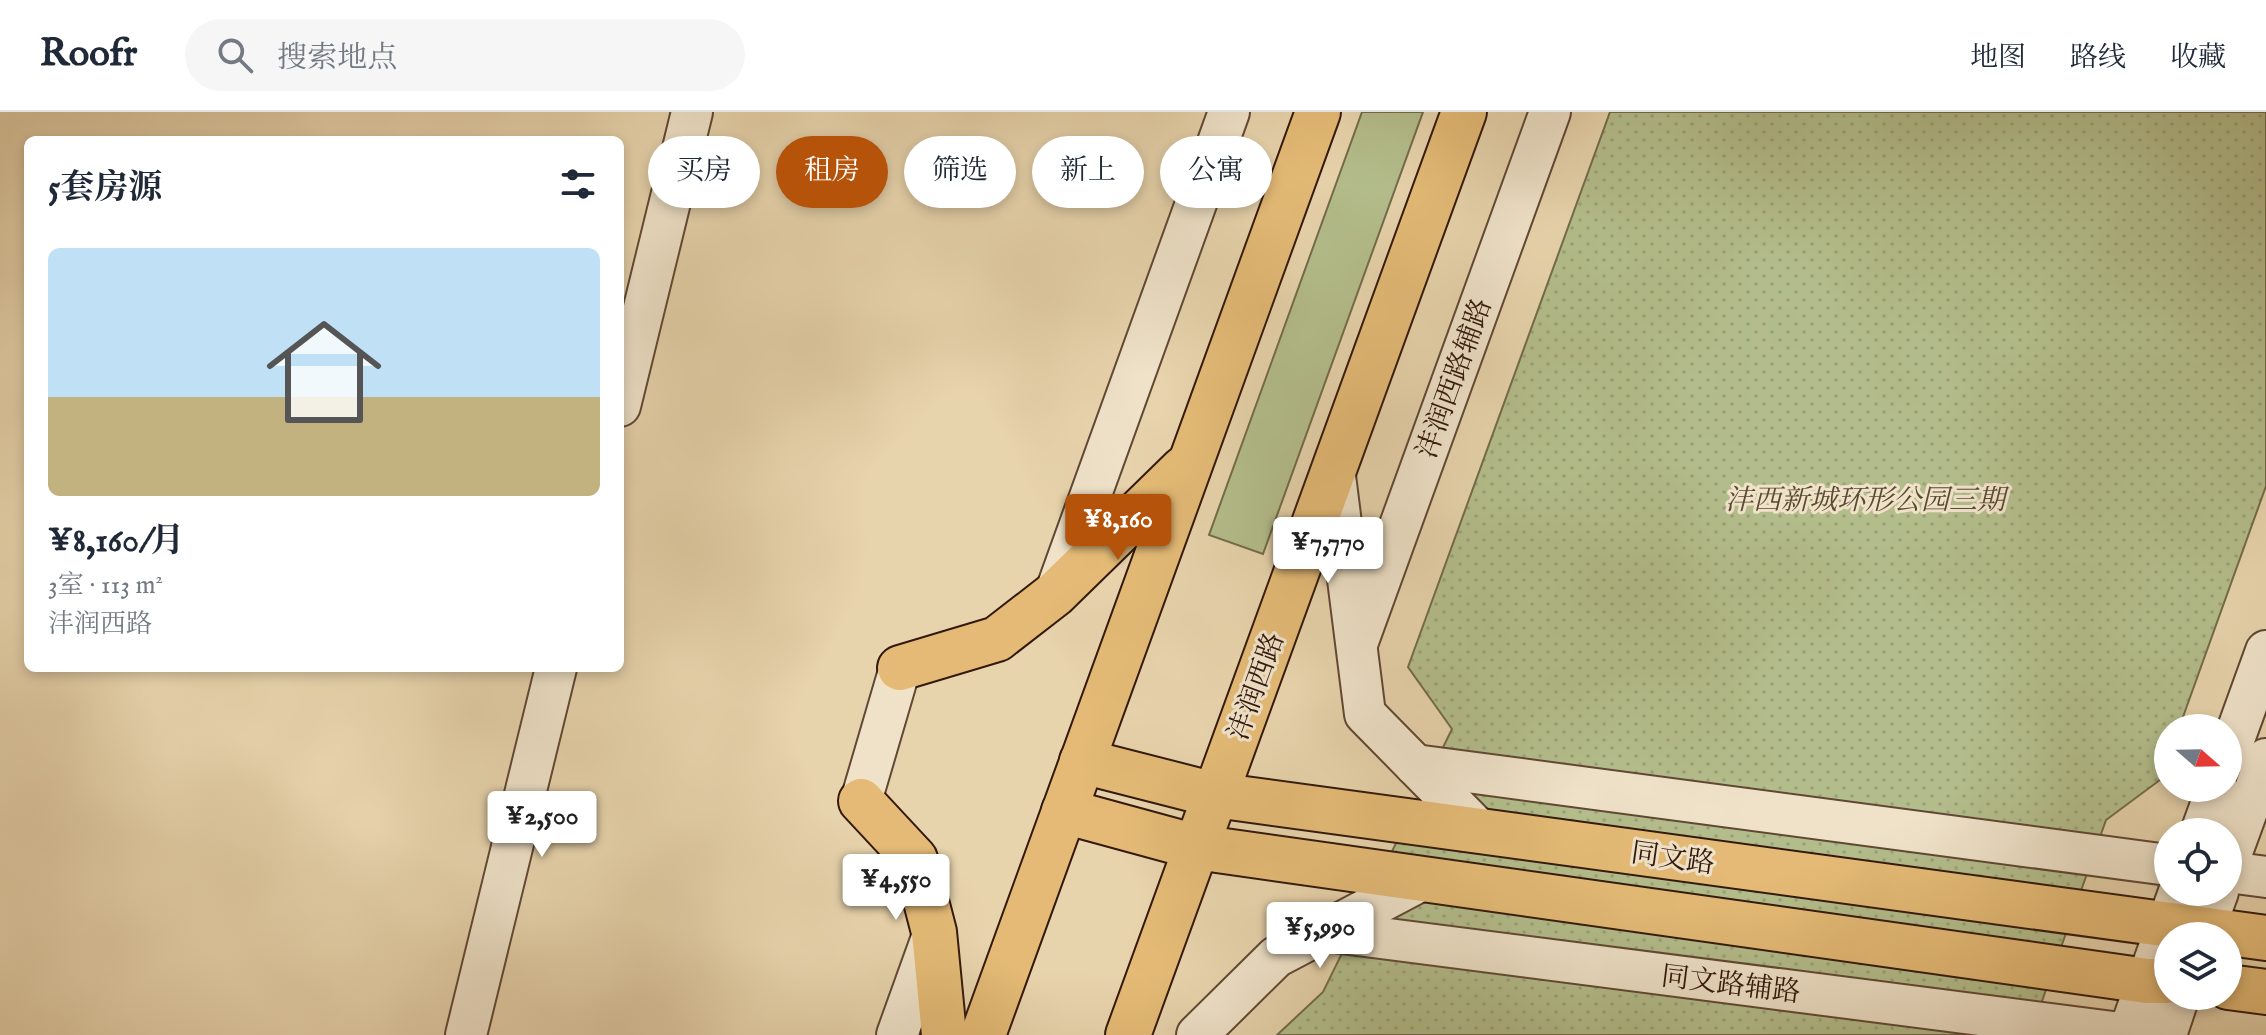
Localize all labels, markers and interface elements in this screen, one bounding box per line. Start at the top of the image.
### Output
search box [185,19,745,91]
text: Roofr [40,31,137,79]
icon: search [213,33,257,77]
text: 搜索地点 [277,40,397,78]
text: 地图 [1970,41,2026,76]
text: 路线 [2070,41,2126,76]
text: 收藏 [2170,41,2226,76]
chip: 买房 [648,136,760,208]
chip: 租房 [776,136,888,208]
chip: 筛选 [904,136,1016,208]
chip: 新上 [1032,136,1144,208]
chip: 公寓 [1160,136,1272,208]
icon: filters [556,162,600,206]
text: 5套房源 [48,167,162,210]
street label: 沣润西路辅路 [1410,294,1501,464]
icon: home [252,300,396,444]
park label: 沣西新城环形公园三期 [1725,484,2010,519]
pin: ¥8,160 [1053,494,1183,562]
text: ¥8,160 [1083,503,1153,536]
pin: ¥7,770 [1263,517,1393,585]
text: ¥8,160/月 [48,520,184,563]
text: ¥7,770 [1291,526,1365,559]
text: 3室 · 113 m² [48,569,163,602]
text: 沣润西路 [48,608,152,641]
street label: 沣润西路 [1222,628,1293,745]
north arrow [2154,714,2242,802]
map controls [2154,714,2242,1010]
pin: ¥2,500 [477,791,607,859]
text: ¥2,500 [506,800,578,833]
button: locate [2154,818,2242,906]
street label: 同文路 [1629,836,1717,883]
pin: ¥4,550 [831,854,961,922]
text: ¥4,550 [861,863,931,896]
pin: ¥5,990 [1255,902,1385,970]
text: ¥5,990 [1285,911,1355,944]
button: layers [2154,922,2242,1010]
street label: 同文路辅路 [1659,960,1802,1011]

